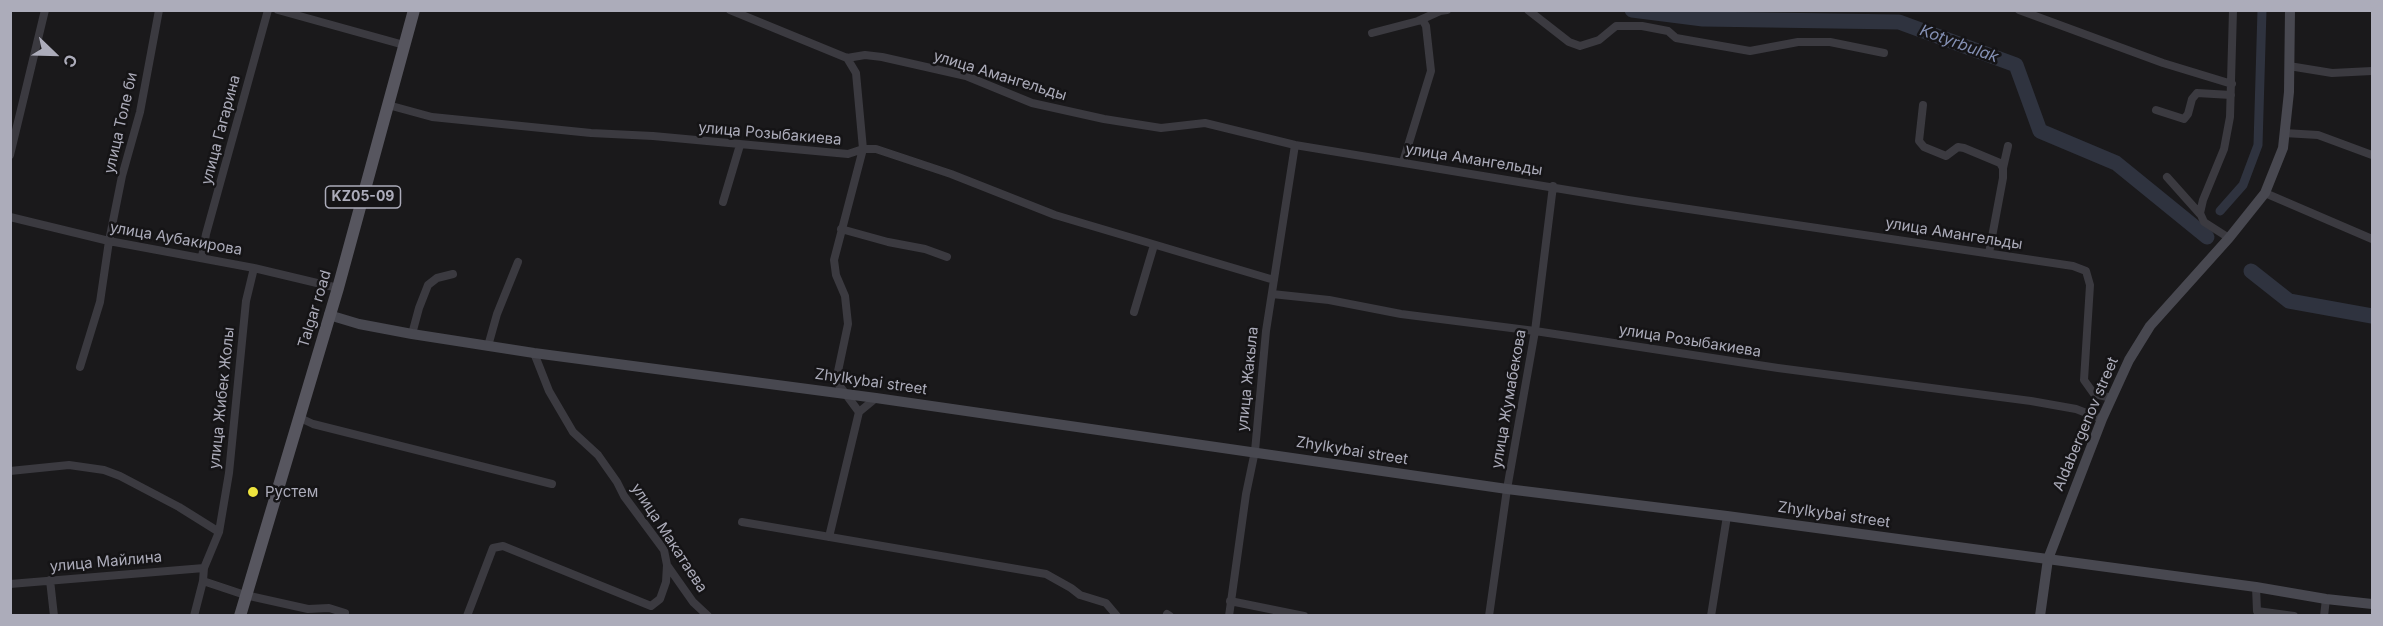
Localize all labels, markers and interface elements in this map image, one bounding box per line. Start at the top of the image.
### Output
water label: Kotyrbulak [1917,21,2001,67]
north arrow [24,24,84,84]
street label: улица Амангельды [931,47,1069,105]
text: С [59,52,82,70]
street label: улица Толе би [101,70,141,176]
street label: улица Гагарина [198,73,244,187]
street label: улица Розыбакиева [698,119,842,149]
street label: улица Амангельды [1404,140,1544,180]
road number: KZ05-09 [326,186,400,208]
street label: улица Амангельды [1884,214,2024,254]
street label: улица Аубакирова [108,219,244,259]
street label: Talgar road [295,268,335,350]
street label: улица Розыбакиева [1618,321,1762,361]
street label: улица Жибек Жолы [206,326,238,470]
street label: улица Жакыла [1234,326,1262,432]
street label: улица Жумабекова [1488,328,1530,470]
street label: Aldabergenov street [2050,354,2122,494]
street label: Zhylkybai street [814,365,928,399]
street label: Zhylkybai street [1295,433,1409,469]
street label: улица Макатаева [627,480,711,596]
place label: Рустем [265,483,318,501]
marker: Рустем [246,485,260,499]
street label: Zhylkybai street [1777,498,1891,532]
street label: улица Майлина [49,548,163,576]

